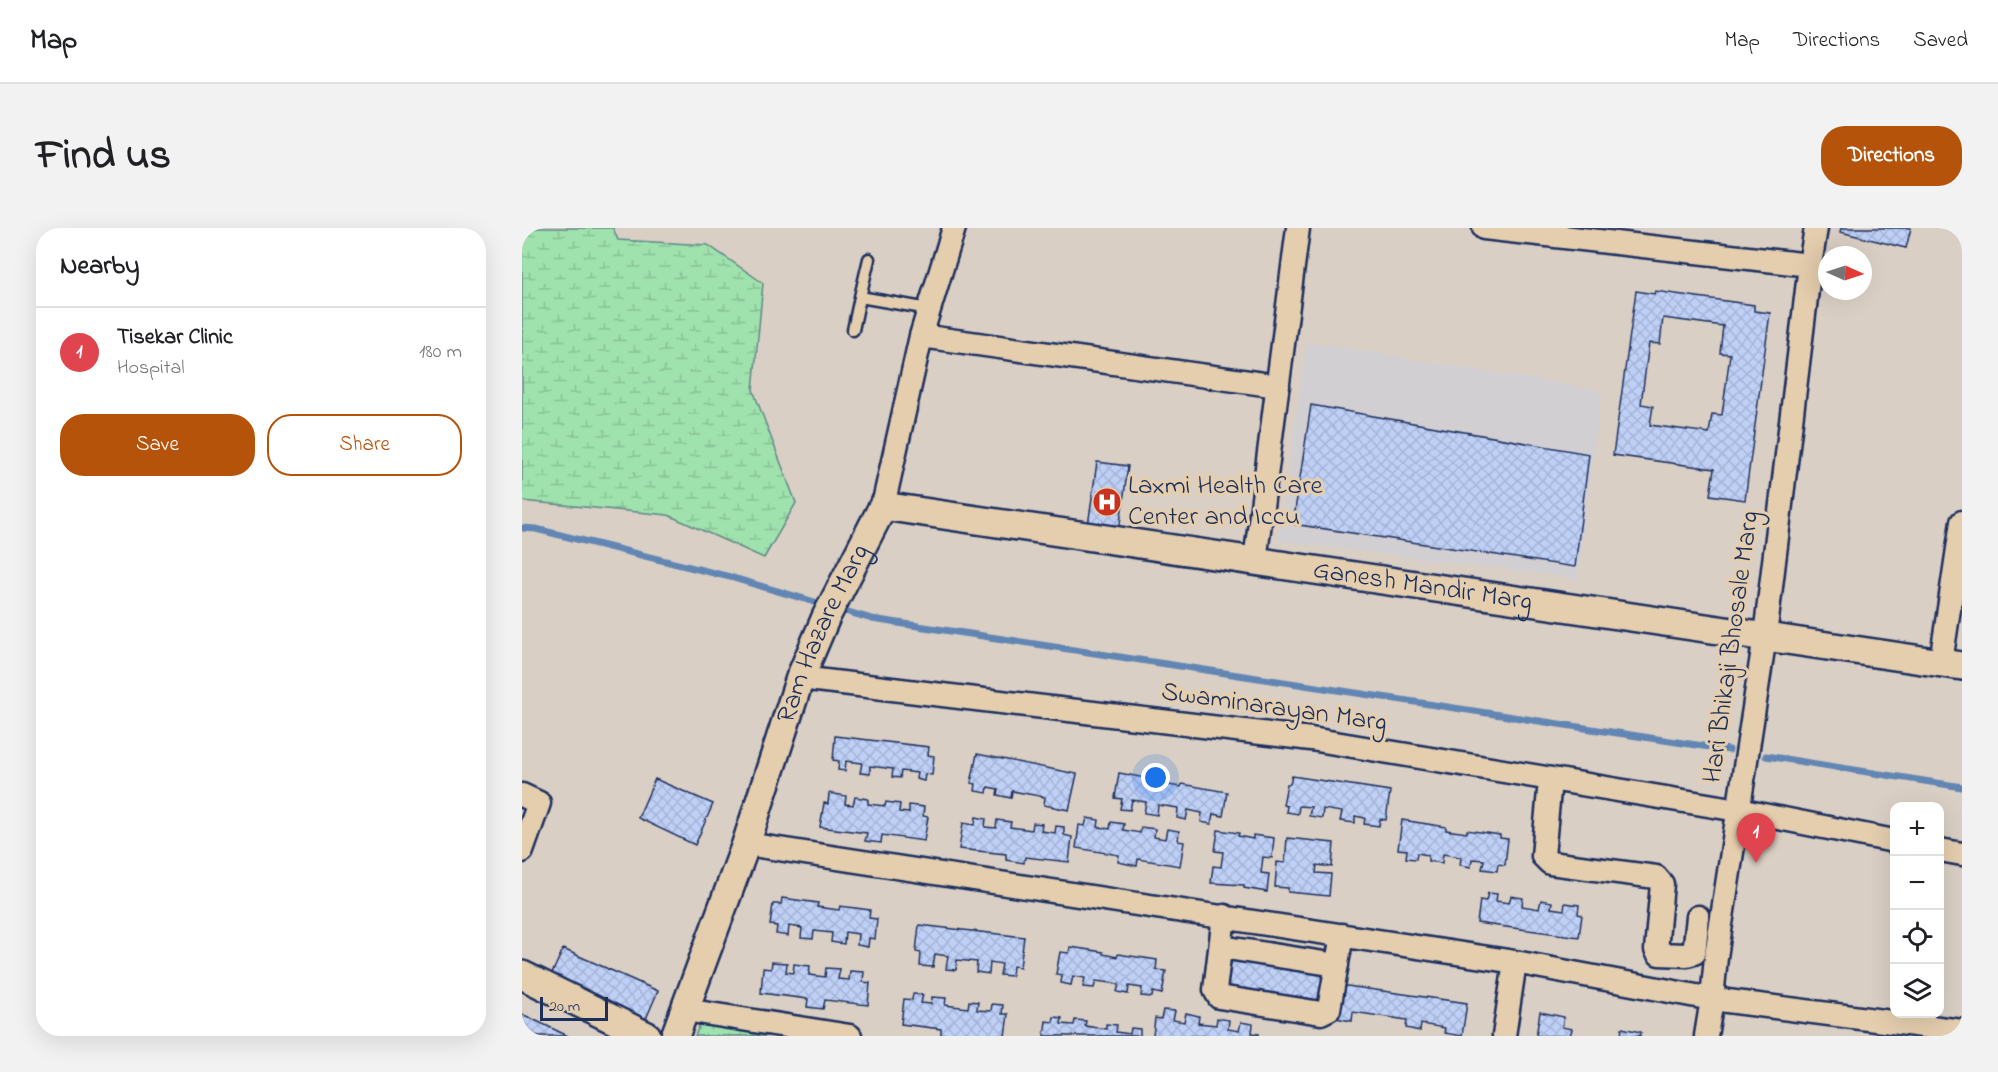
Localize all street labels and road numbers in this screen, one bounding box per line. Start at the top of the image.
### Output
street label: Hari Bhikaji Bhosale Marg [1694,508,1770,786]
street label: Ram Hazare Marg [767,537,880,728]
street label: Ganesh Mandir Marg [1310,551,1535,622]
street label: Swaminarayan Marg [1159,673,1389,743]

